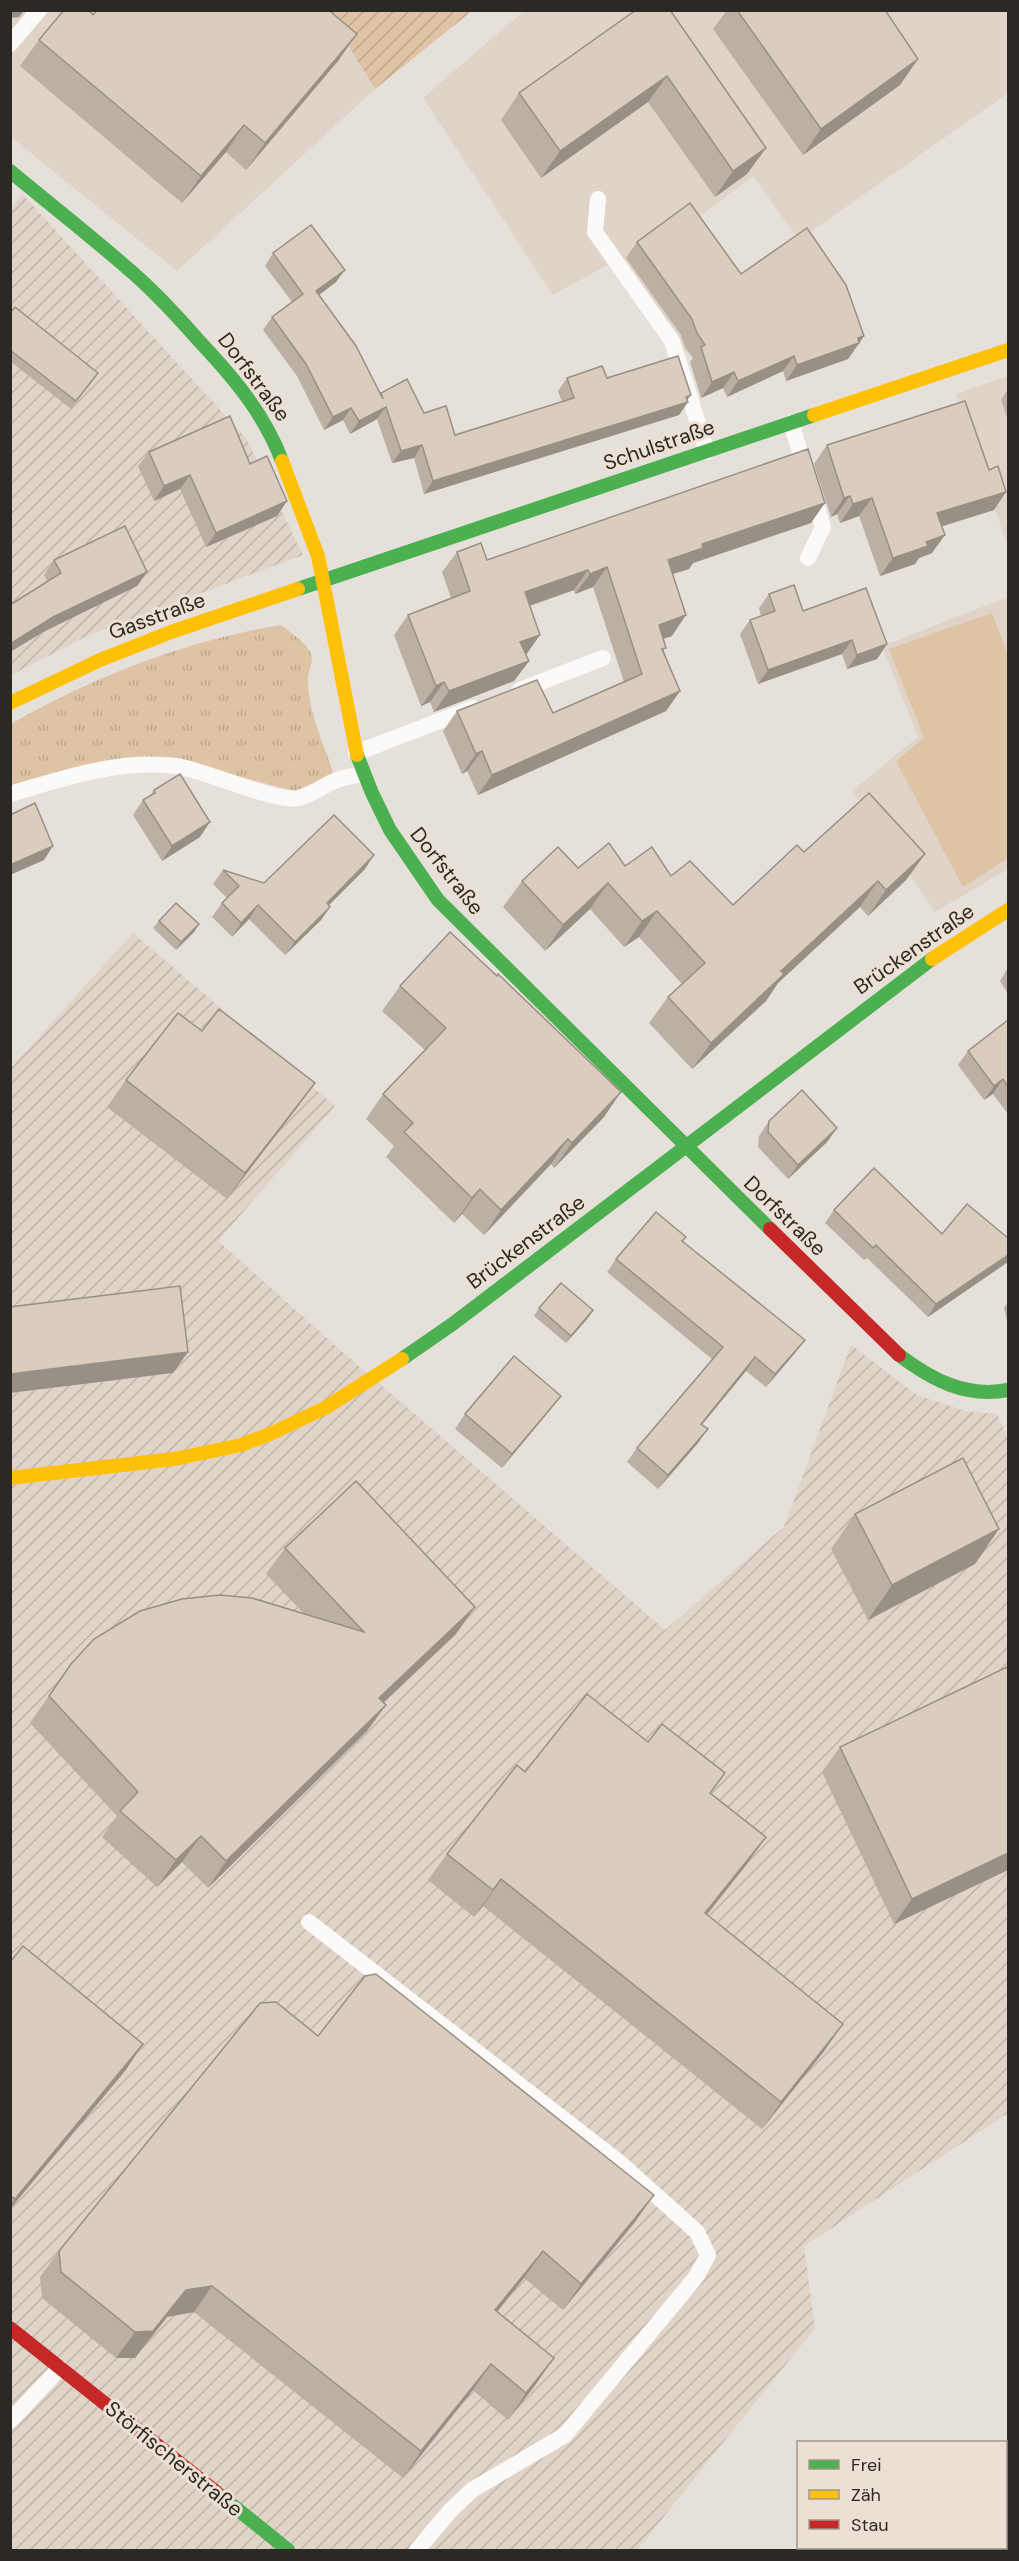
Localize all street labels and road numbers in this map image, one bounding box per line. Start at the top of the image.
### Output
street label: Dorfstraße [211,327,297,427]
street label: Schulstraße [600,413,718,477]
street label: Gasstraße [105,586,209,646]
street label: Dorfstraße [404,821,490,921]
street label: Brückenstraße [848,897,980,1001]
street label: Dorfstraße [738,1170,832,1262]
street label: Brückenstraße [461,1188,591,1296]
street label: Störfischerstraße [99,2395,249,2523]

